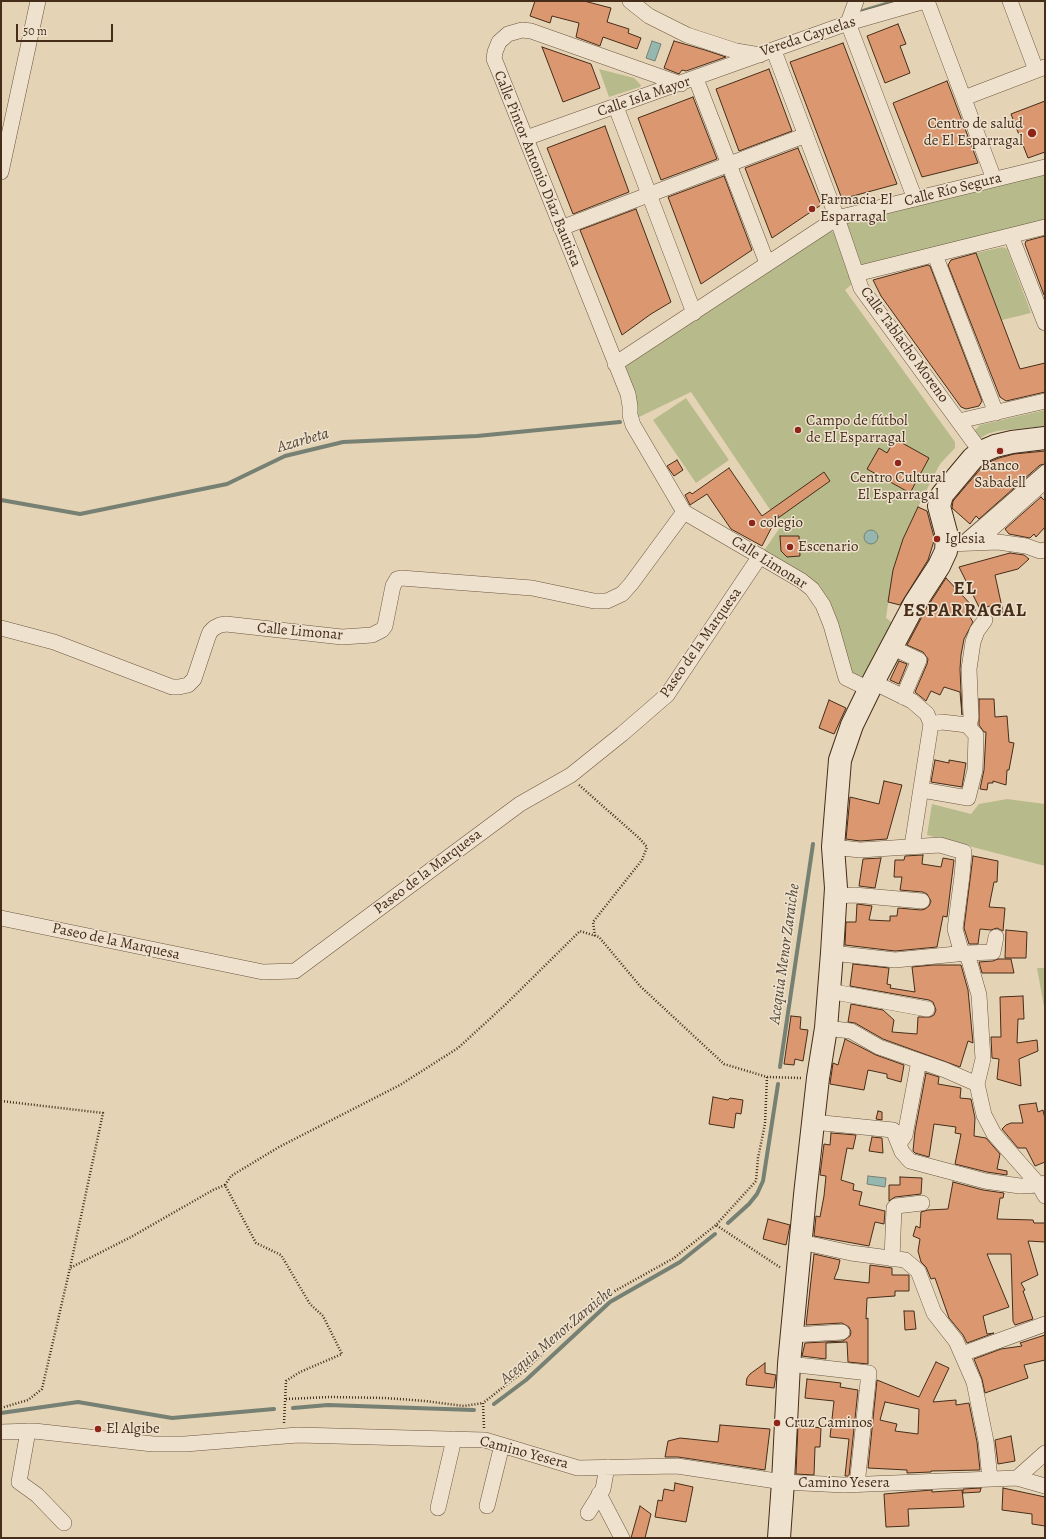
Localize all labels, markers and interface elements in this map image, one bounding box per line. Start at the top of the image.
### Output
street label: Vereda Cayuelas [758,13,858,61]
scale bar [18,16,115,42]
text: 50 m [23,23,47,39]
street label: Calle Pintor Antonio Díaz Bautista [489,68,585,270]
street label: Calle Isla Mayor [595,73,693,121]
place label: Centro de salud de El Esparragal [924,115,1023,150]
marker: Centro de salud de El Esparragal [1026,127,1038,139]
street label: Calle Río Segura [903,169,1003,211]
place label: Farmacia El Esparragal [820,191,892,226]
marker: Farmacia El Esparragal [807,204,817,214]
street label: Calle Tablacho Moreno [856,284,952,406]
place label: Campo de fútbol de El Esparragal [806,412,908,447]
water label: Azarbeta [275,424,331,458]
marker: Campo de fútbol de El Esparragal [793,425,803,435]
marker: Banco Sabadell [995,446,1005,456]
place label: Banco Sabadell [974,457,1026,492]
marker: Centro Cultural El Esparragal [893,458,903,468]
place label: Centro Cultural El Esparragal [850,469,946,504]
place label: colegio [760,514,803,532]
marker: colegio [747,518,757,528]
place label: Iglesia [945,530,985,548]
street label: Calle Limonar [728,533,810,593]
marker: Iglesia [932,534,942,544]
place label: Escenario [798,538,858,556]
marker: Escenario [785,542,795,552]
district label: EL ESPARRAGAL [903,578,1027,622]
street label: Paseo de la Marquesa [656,584,746,702]
street label: Calle Limonar [256,619,344,645]
street label: Paseo de la Marquesa [371,826,485,918]
water label: Acequia Menor Zaraiche [766,882,804,1026]
street label: Paseo de la Marquesa [50,920,182,964]
water label: Acequia Menor Zaraiche [497,1283,617,1389]
place label: Cruz Caminos [785,1414,873,1432]
marker: Cruz Caminos [772,1418,782,1428]
place label: El Algibe [106,1420,160,1438]
marker: El Algibe [93,1424,103,1434]
street label: Camino Yesera [478,1432,570,1474]
street label: Camino Yesera [798,1474,890,1492]

